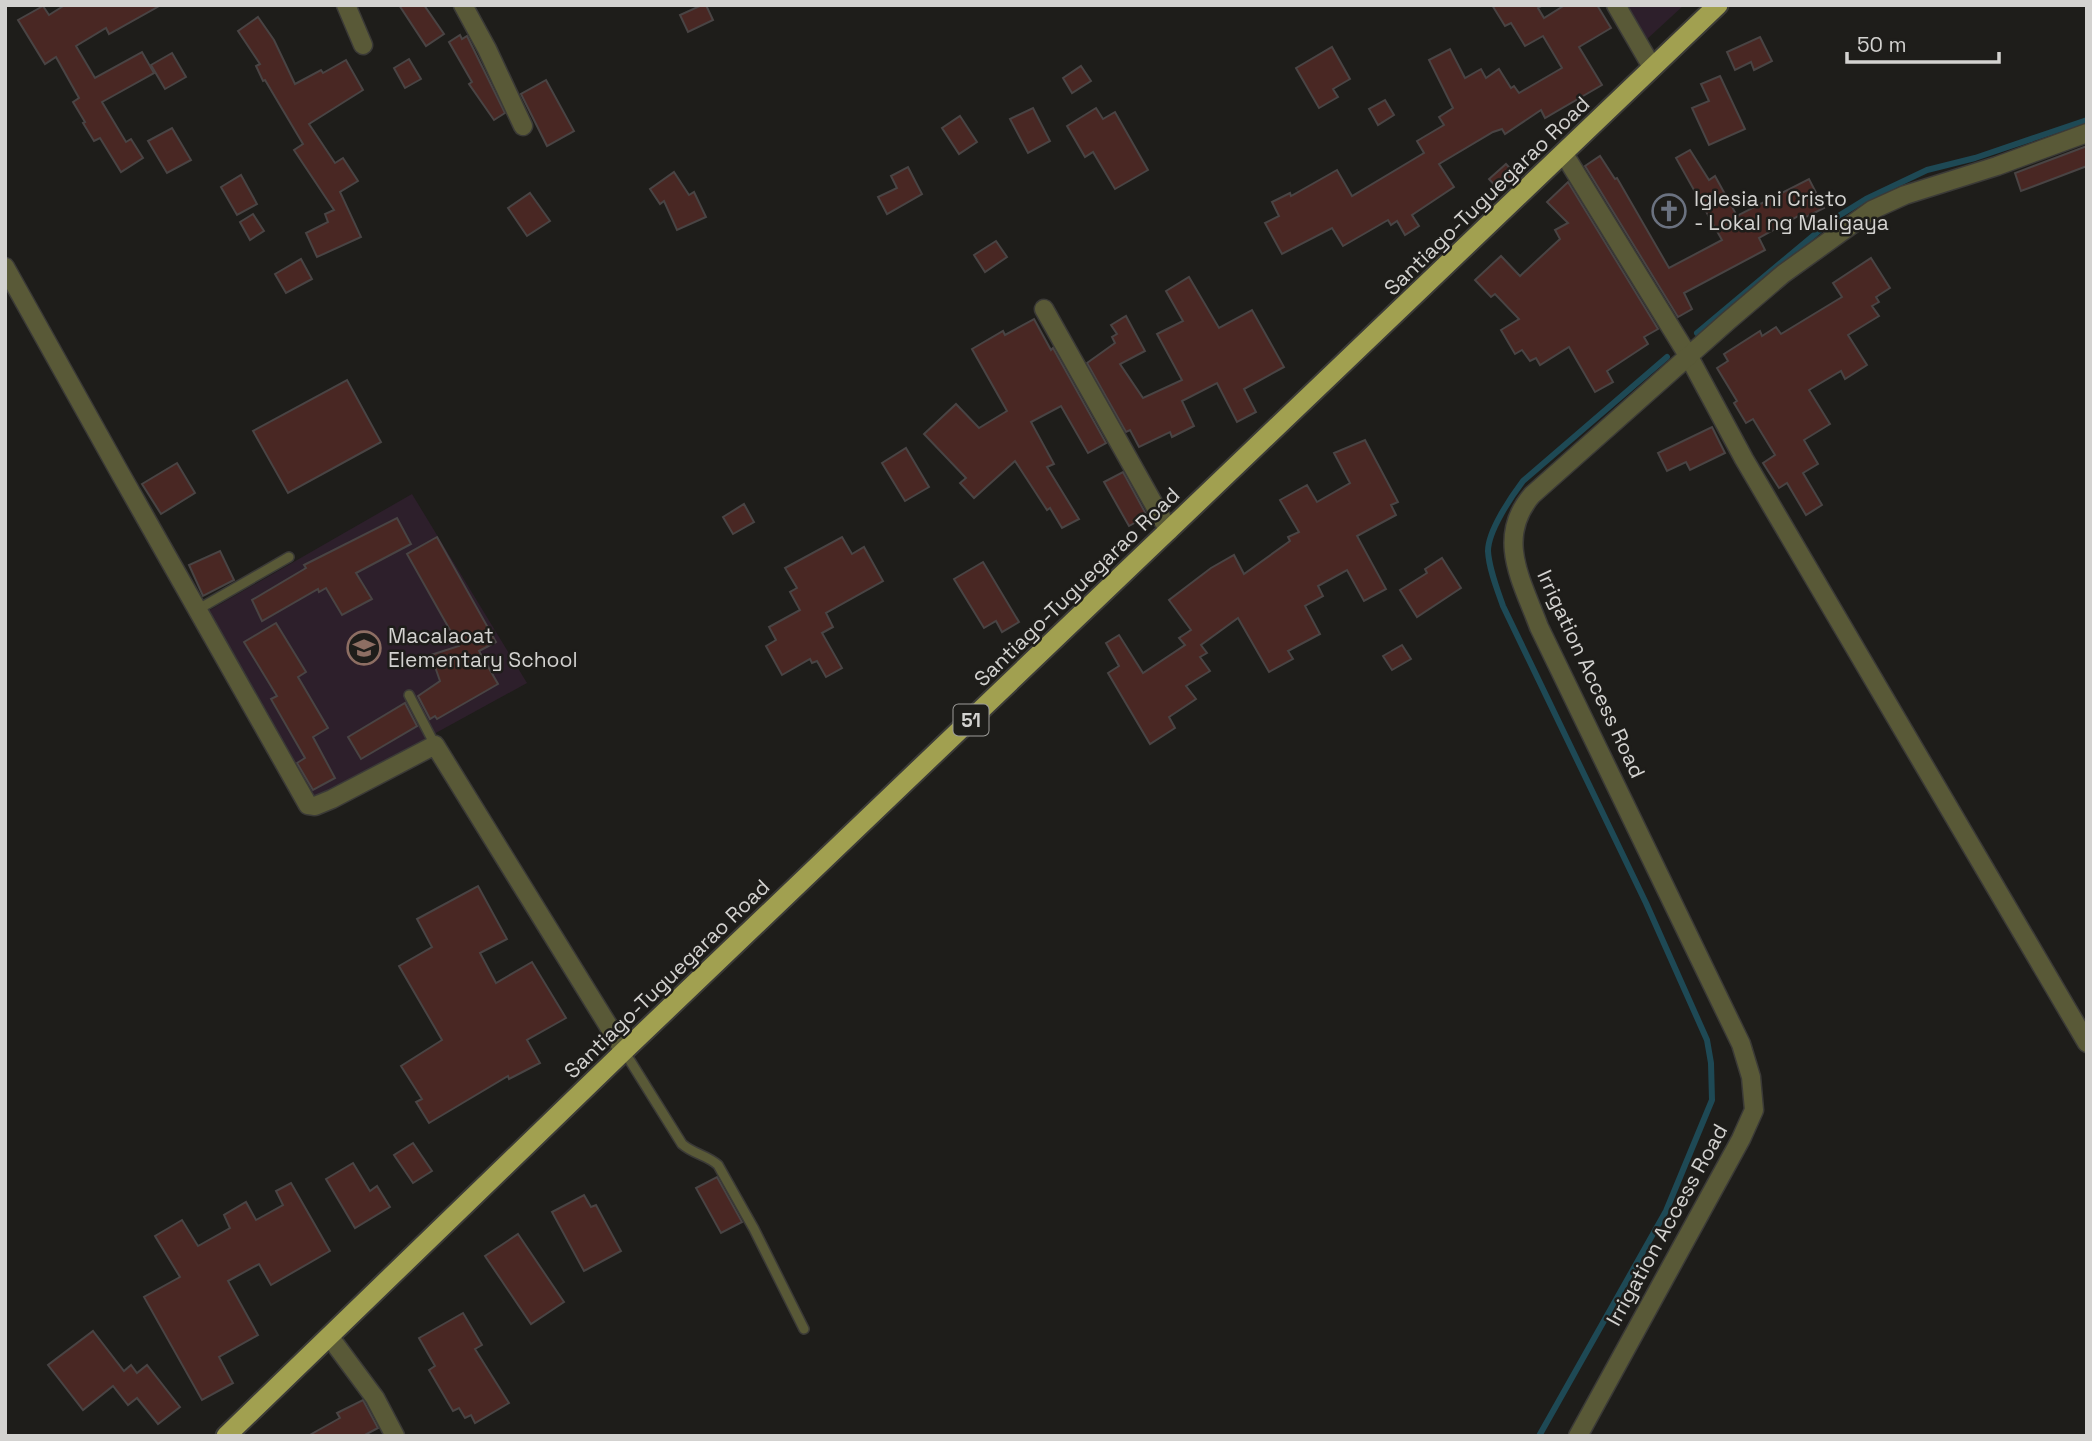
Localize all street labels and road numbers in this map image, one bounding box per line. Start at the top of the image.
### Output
street label: Santiago-Tuguegarao Road [1378,90,1595,301]
street label: Santiago-Tuguegarao Road [968,481,1185,692]
street label: Irrigation Access Road [1531,565,1652,782]
road number: 51 [954,705,988,736]
street label: Santiago-Tuguegarao Road [558,873,775,1084]
street label: Irrigation Access Road [1600,1119,1733,1330]

